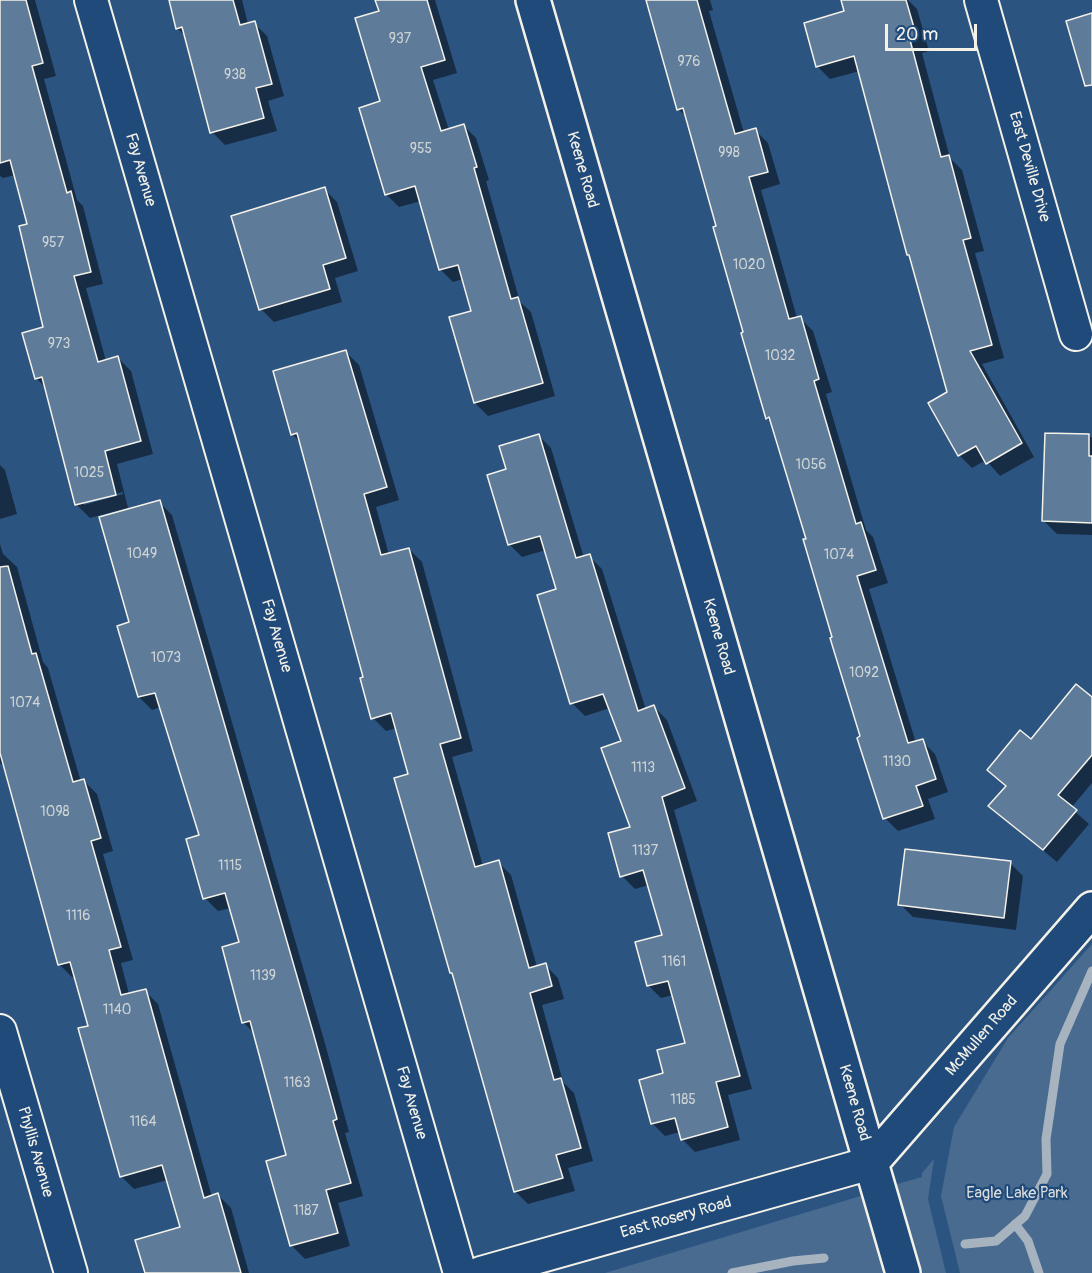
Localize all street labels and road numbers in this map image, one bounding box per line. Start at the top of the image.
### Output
street label: East Deville Drive [1004,110,1054,224]
street label: Keene Road [562,130,602,210]
street label: Fay Avenue [120,131,160,209]
street label: Fay Avenue [256,597,296,675]
street label: Keene Road [698,597,738,677]
street label: McMullen Road [942,992,1022,1080]
street label: Keene Road [834,1063,874,1143]
street label: Fay Avenue [391,1064,431,1142]
street label: Phyllis Avenue [13,1104,57,1200]
street label: East Rosery Road [618,1193,734,1243]

